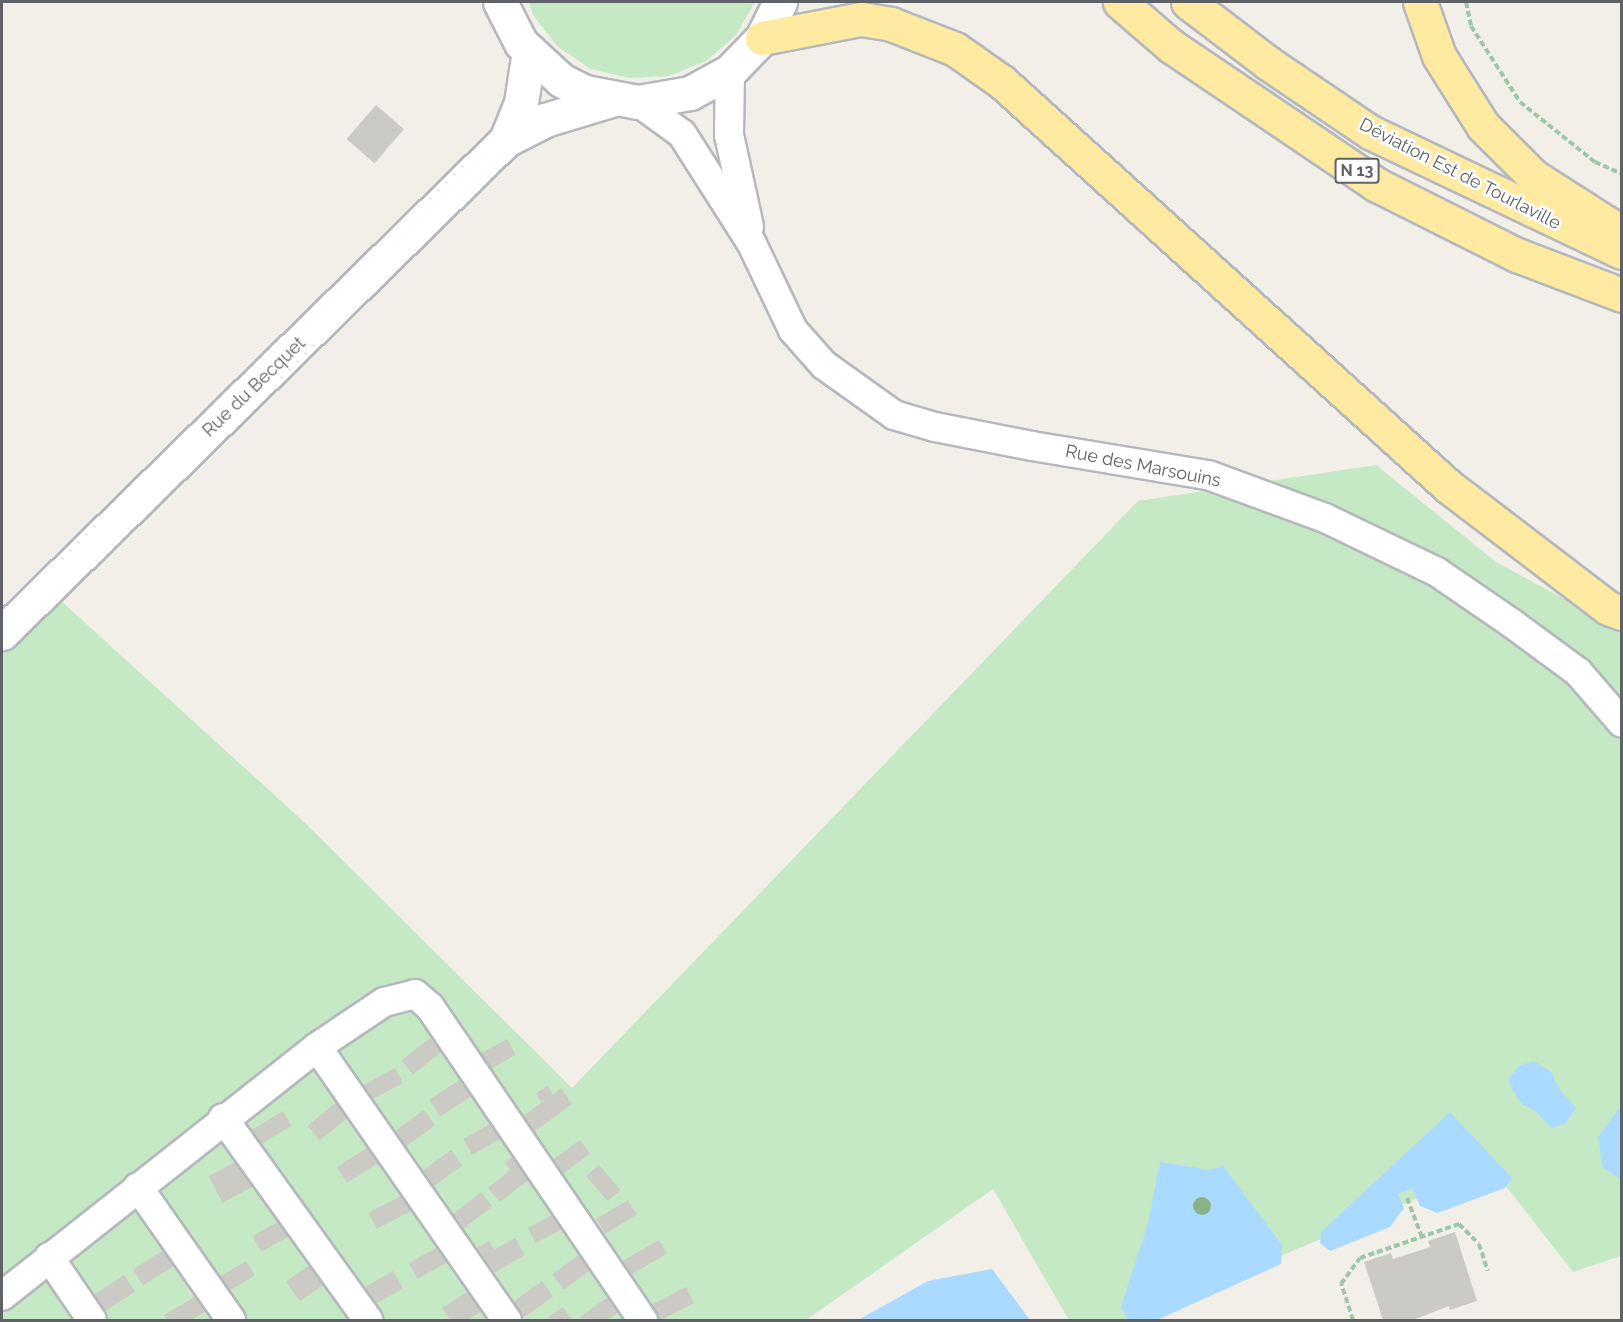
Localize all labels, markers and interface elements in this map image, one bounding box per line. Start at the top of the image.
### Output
street label: Déviation Est de Tourlaville [1355,114,1565,234]
road number: N 13 [1334,158,1380,184]
street label: Rue du Becquet [198,332,310,442]
street label: Rue des Marsouins [1064,440,1222,492]

